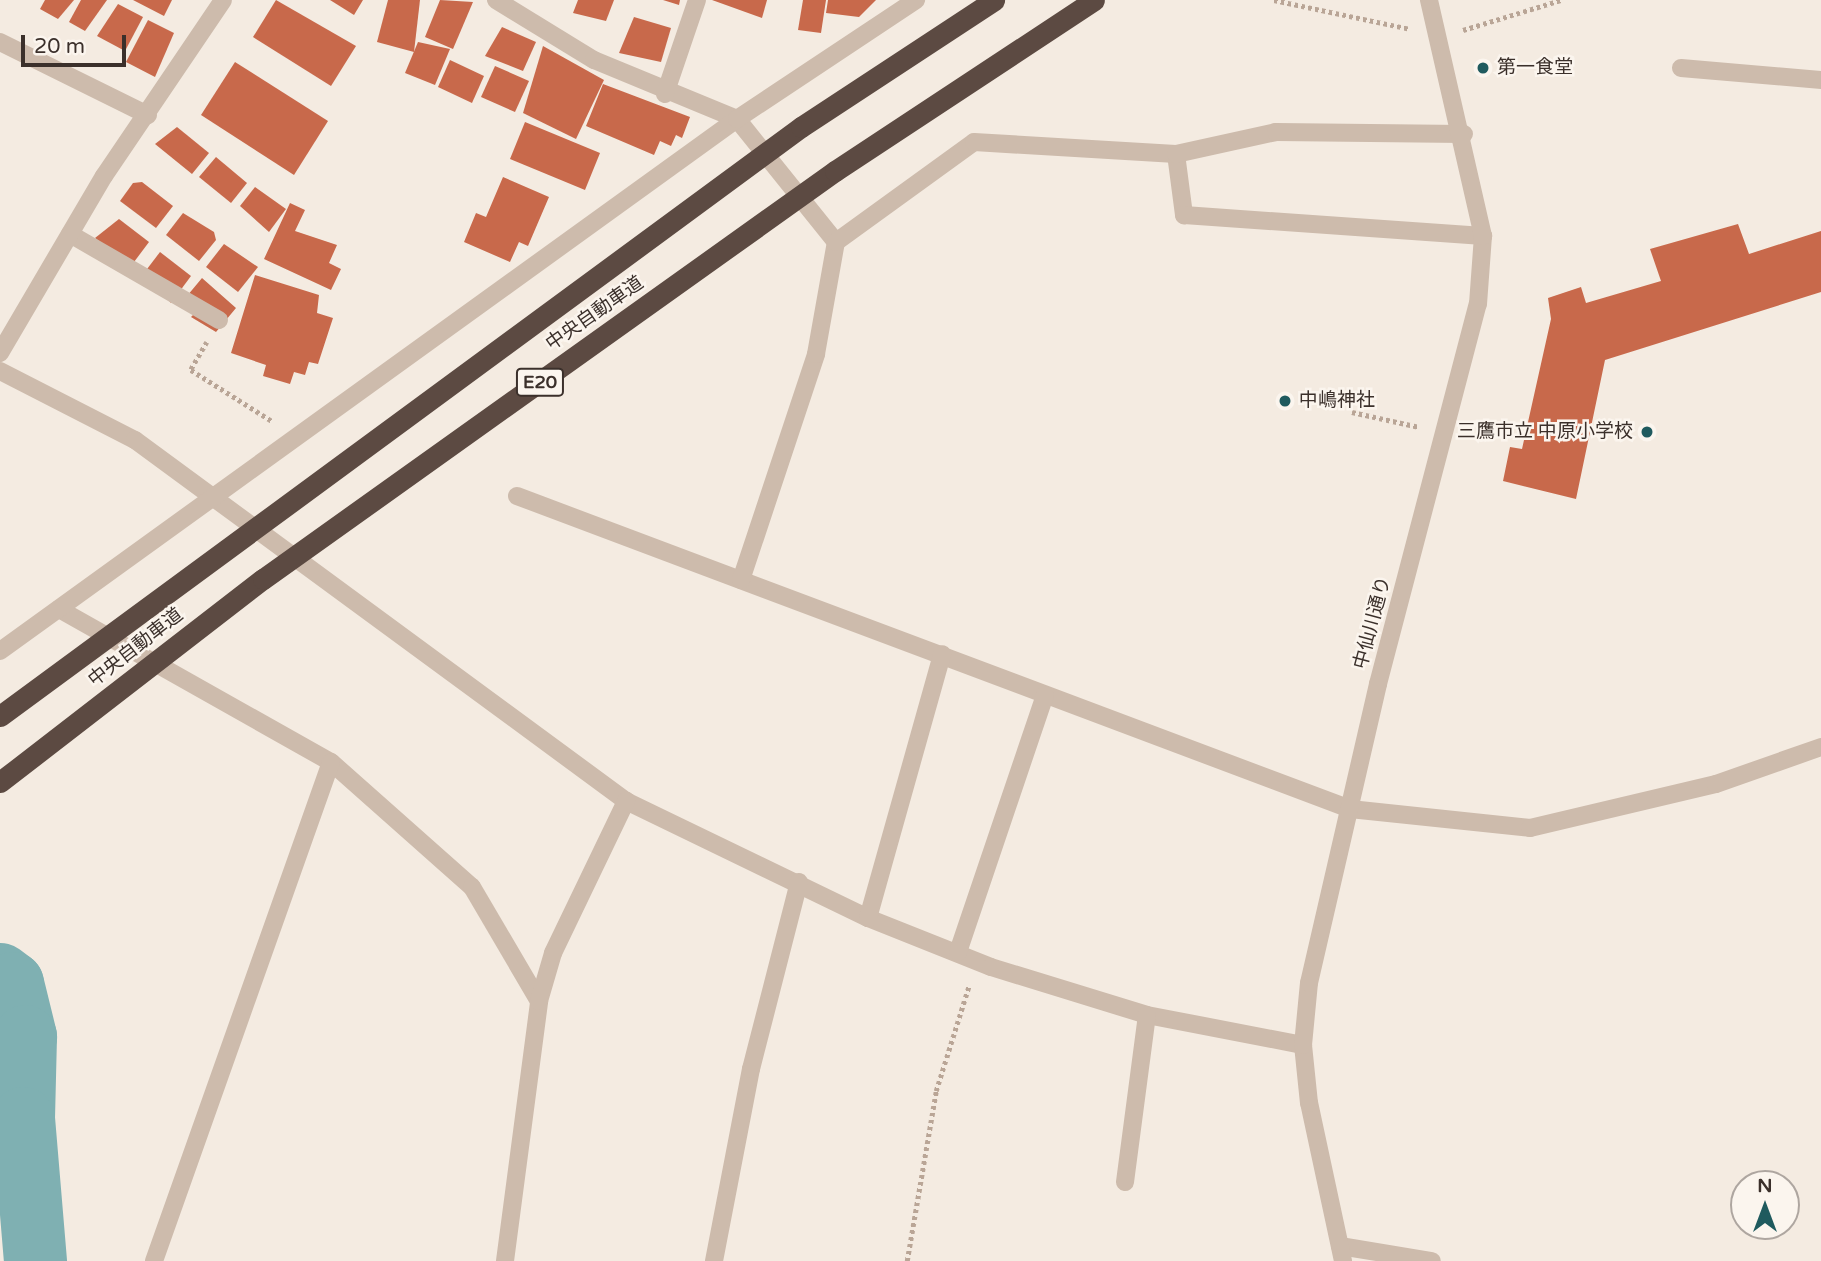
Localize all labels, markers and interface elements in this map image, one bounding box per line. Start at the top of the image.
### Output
scale bar [24,21,130,65]
text: 20 m [34,34,85,59]
place label: 第一食堂 [1497,57,1573,79]
marker: 第一食堂 [1475,60,1491,76]
street label: 中央自動車道 [542,272,648,356]
road number: E20 [516,368,564,396]
place label: 中嶋神社 [1299,390,1375,412]
marker: 中嶋神社 [1277,393,1293,409]
place label: 三鷹市立 中原小学校 [1457,421,1633,443]
marker: 三鷹市立 中原小学校 [1639,424,1655,440]
street label: 中仙川通り [1350,574,1396,672]
street label: 中央自動車道 [84,604,188,692]
north arrow [1730,1170,1800,1240]
text: N [1757,1175,1773,1197]

